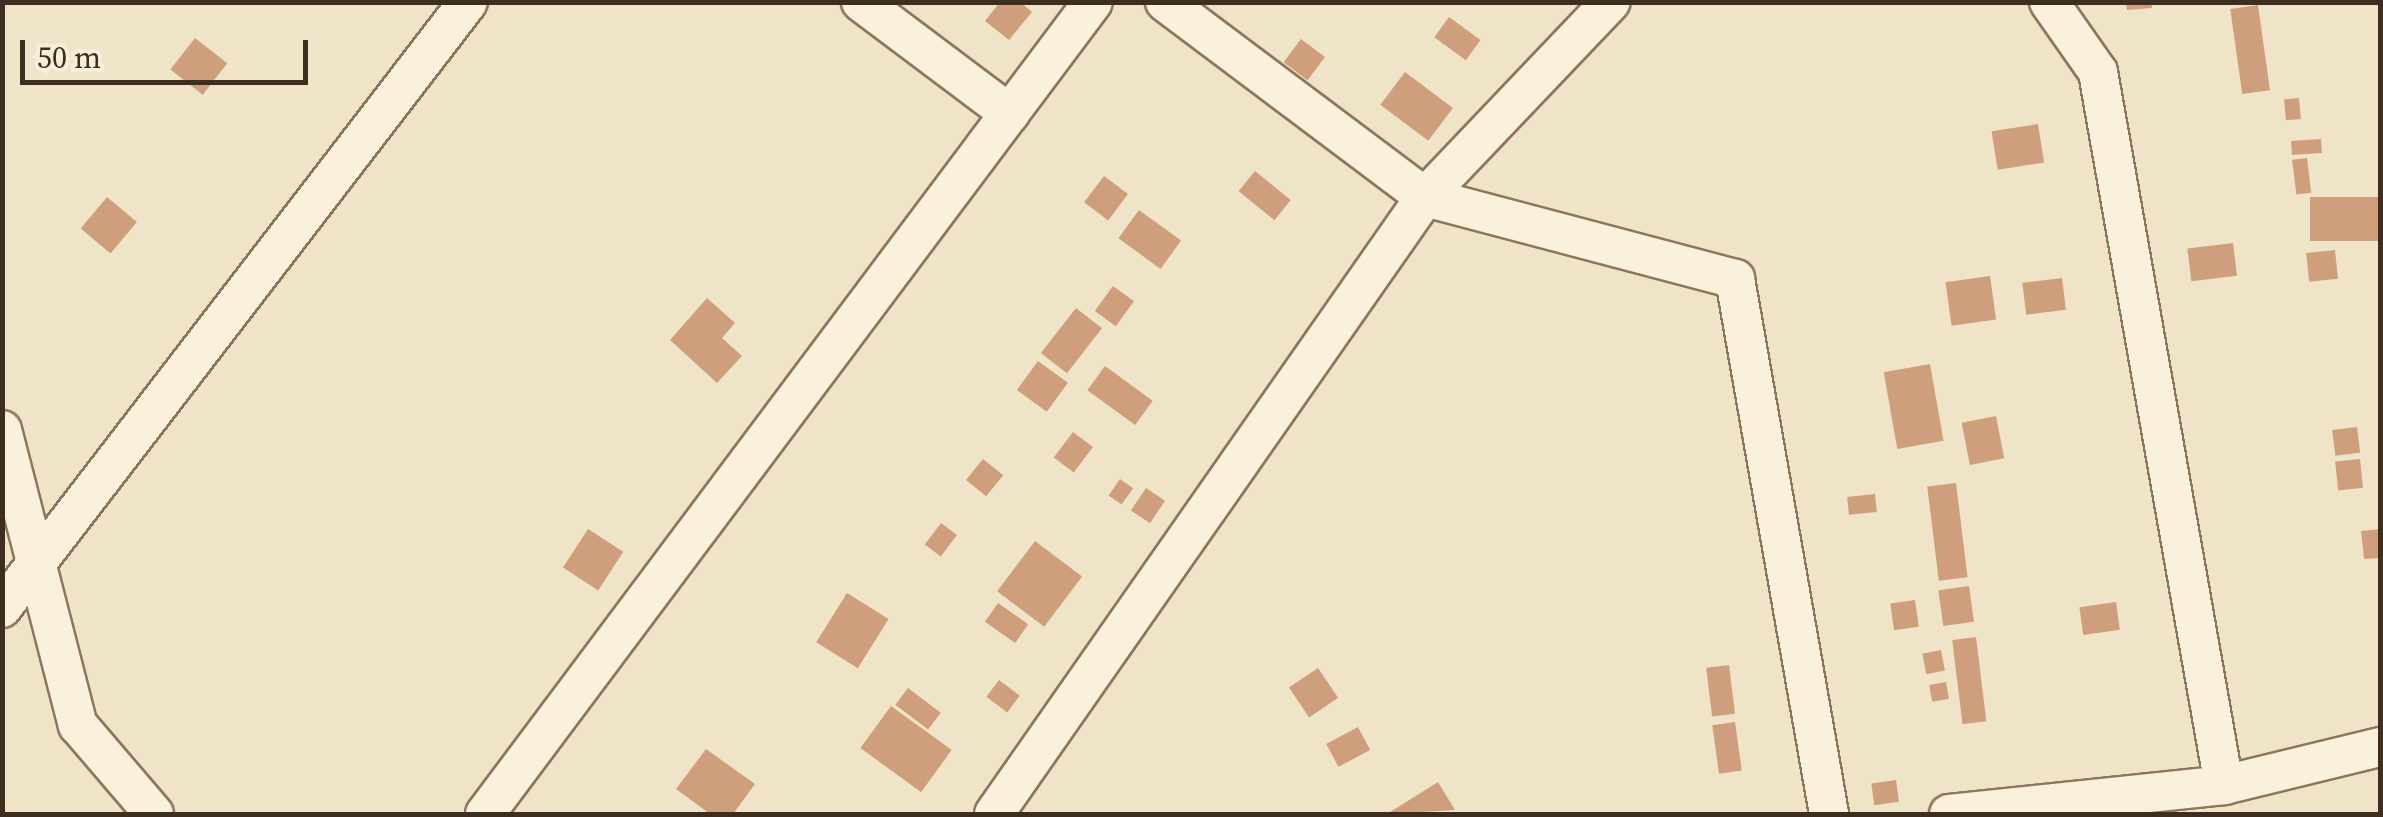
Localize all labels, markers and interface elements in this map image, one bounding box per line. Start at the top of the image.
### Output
scale bar [25,20,312,82]
text: 50 m [37,37,101,78]

